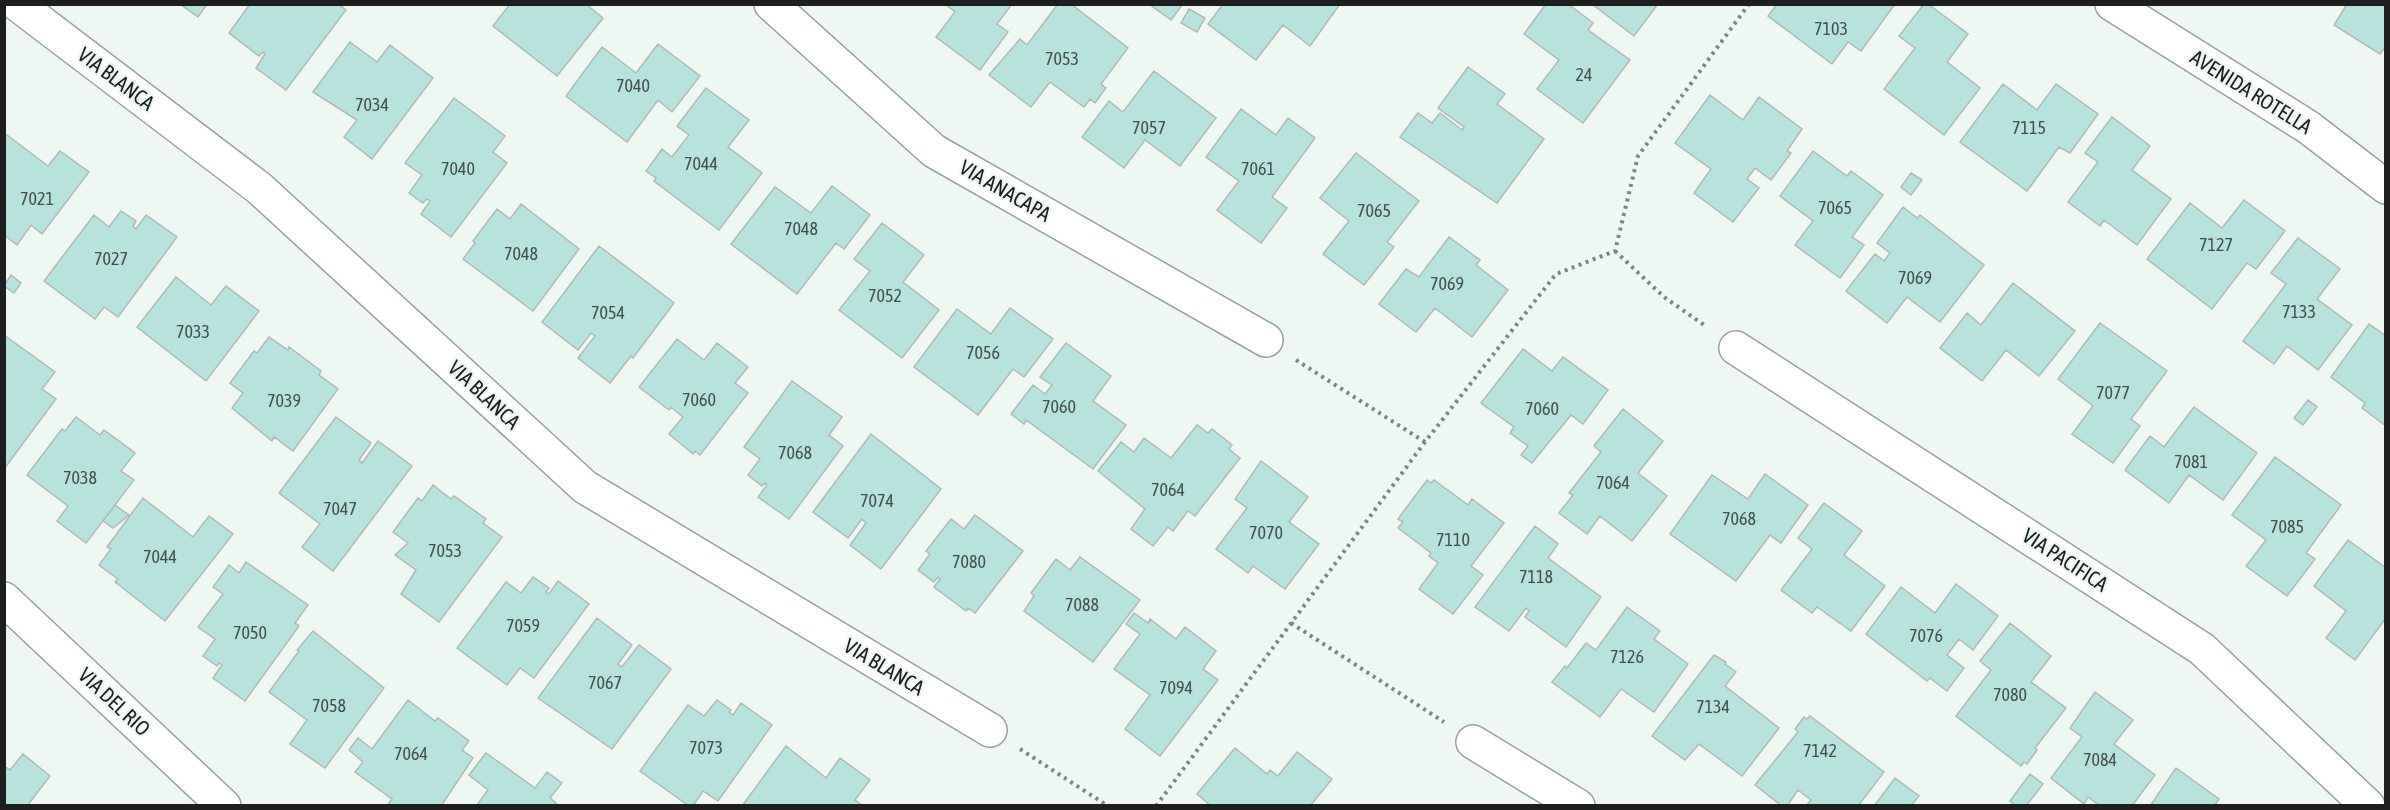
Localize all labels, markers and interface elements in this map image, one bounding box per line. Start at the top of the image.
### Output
house number: 7103 [1814,18,1848,39]
street label: VIA BLANCA [74,42,160,115]
street label: AVENIDA ROTELLA [2186,44,2317,138]
house number: 7053 [1045,48,1079,69]
house number: 24 [1576,64,1592,85]
house number: 7040 [616,75,650,96]
house number: 7034 [355,94,389,115]
house number: 7057 [1132,117,1166,138]
house number: 7115 [2012,117,2046,138]
house number: 7044 [684,153,718,174]
street label: VIA ANACAPA [956,154,1056,226]
house number: 7040 [441,158,475,179]
house number: 7061 [1241,158,1275,179]
house number: 7021 [20,188,54,209]
house number: 7065 [1818,197,1852,218]
house number: 7065 [1357,200,1391,221]
house number: 7048 [784,218,818,239]
house number: 7127 [2199,234,2233,255]
house number: 7048 [504,243,538,264]
house number: 7027 [94,248,128,269]
house number: 7069 [1898,267,1932,288]
house number: 7069 [1430,273,1464,294]
house number: 7052 [868,285,902,306]
house number: 7133 [2282,301,2316,322]
house number: 7054 [591,302,625,323]
house number: 7033 [176,321,210,342]
house number: 7056 [966,342,1000,363]
street label: VIA BLANCA [444,355,526,434]
house number: 7077 [2096,382,2130,403]
house number: 7060 [682,389,716,410]
house number: 7039 [267,390,301,411]
house number: 7060 [1042,396,1076,417]
house number: 7060 [1525,398,1559,419]
house number: 7068 [778,442,812,463]
house number: 7081 [2174,451,2208,472]
house number: 7038 [63,467,97,488]
house number: 7064 [1596,472,1630,493]
house number: 7064 [1151,479,1185,500]
house number: 7074 [860,490,894,511]
house number: 7047 [323,498,357,519]
house number: 7068 [1722,508,1756,529]
house number: 7085 [2270,516,2304,537]
house number: 7070 [1249,522,1283,543]
street label: VIA PACIFICA [2018,523,2113,596]
house number: 7110 [1436,529,1470,550]
house number: 7053 [428,540,462,561]
house number: 7044 [143,546,177,567]
house number: 7080 [952,551,986,572]
house number: 7118 [1519,566,1553,587]
house number: 7088 [1065,594,1099,615]
house number: 7059 [506,615,540,636]
house number: 7050 [233,622,267,643]
house number: 7076 [1909,625,1943,646]
street label: VIA BLANCA [840,633,930,700]
house number: 7126 [1610,646,1644,667]
street label: VIA DEL RIO [74,662,155,740]
house number: 7067 [588,672,622,693]
house number: 7094 [1159,677,1193,698]
house number: 7080 [1993,684,2027,705]
house number: 7058 [312,695,346,716]
house number: 7134 [1696,696,1730,717]
house number: 7073 [689,737,723,758]
house number: 7142 [1803,740,1837,761]
house number: 7064 [394,743,428,764]
house number: 7084 [2083,749,2117,770]

